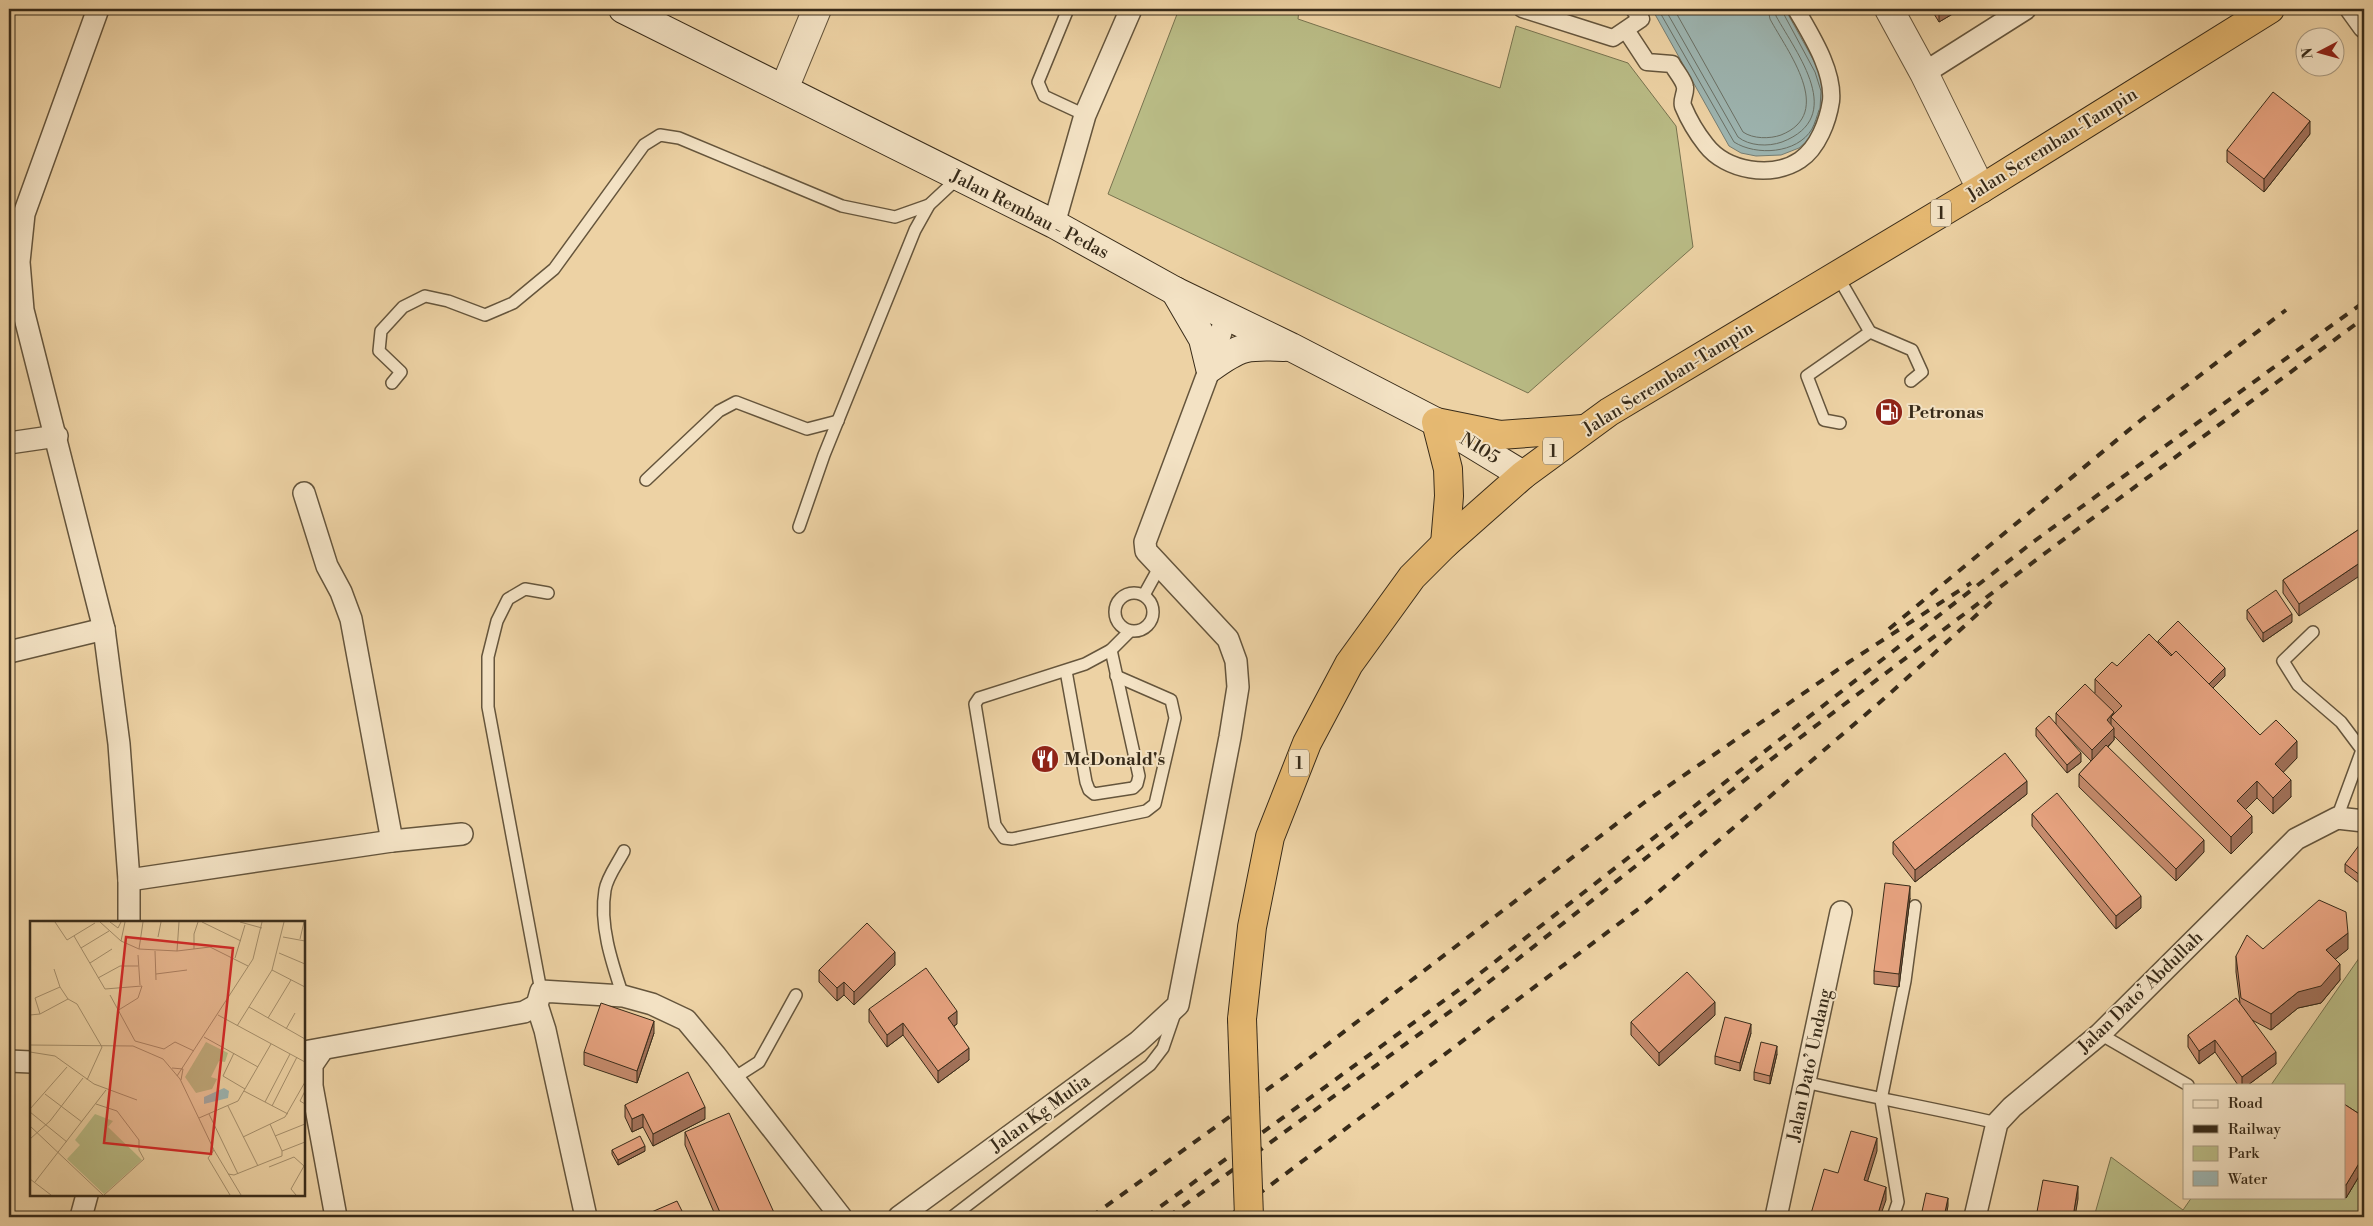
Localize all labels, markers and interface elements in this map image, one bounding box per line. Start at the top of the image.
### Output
north arrow [2296,28,2346,78]
text: N [2299,47,2318,60]
street label: Jalan Seremban-Tampin [1962,82,2142,207]
street label: Jalan Rembau - Pedas [946,164,1113,264]
road number: 1 [1931,200,1951,227]
street label: Jalan Seremban-Tampin [1578,316,1758,441]
fuel station icon: Petronas [1874,397,1904,427]
place label: Petronas [1908,401,1984,424]
street label: N105 [1456,428,1504,469]
road number: 1 [1543,438,1563,464]
restaurant icon: McDonald's [1030,744,1060,774]
place label: McDonald's [1064,748,1165,771]
road number: 1 [1289,750,1309,776]
inset map [30,921,305,1196]
street label: Jalan Dato’ Abdullah [2072,926,2208,1059]
street label: Jalan Dato’ Undang [1782,986,1837,1145]
street label: Jalan Kg Mulia [985,1069,1096,1158]
legend [2183,1084,2346,1198]
text: Road [2228,1094,2263,1113]
text: Railway [2228,1120,2282,1139]
text: Park [2228,1144,2260,1163]
text: Water [2227,1170,2268,1189]

